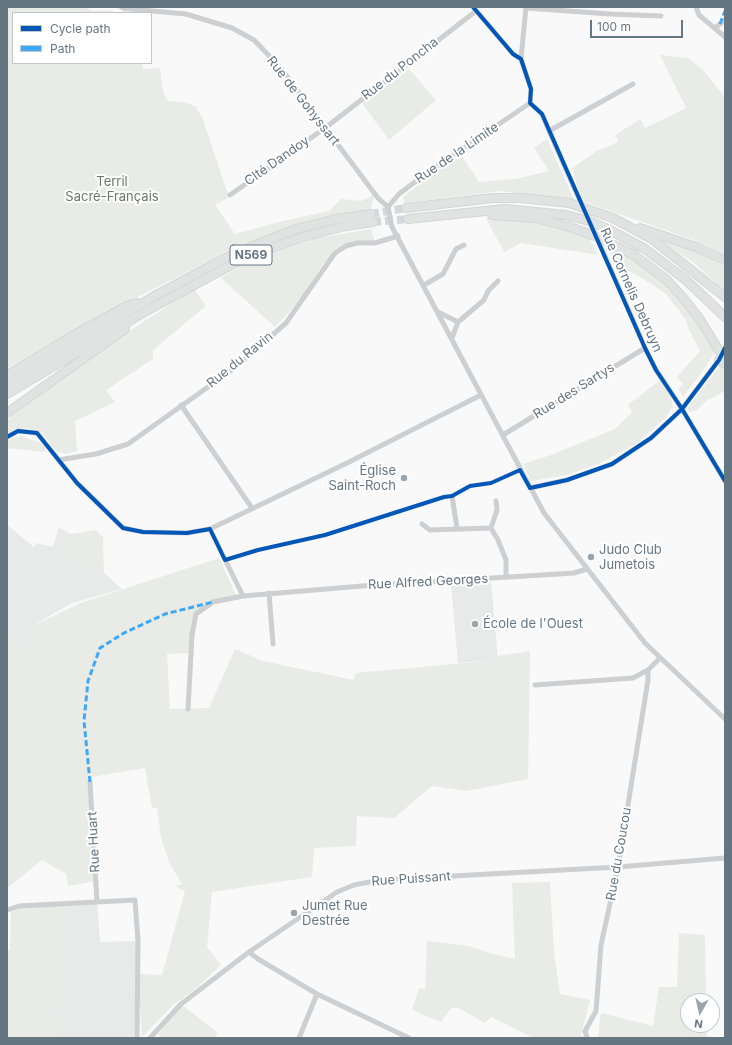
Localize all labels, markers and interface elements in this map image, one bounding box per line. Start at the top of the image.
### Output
legend [12,12,152,64]
scale bar [592,12,685,38]
text: 100 m [597,19,631,34]
text: Cycle path [50,21,111,36]
street label: Rue du Poncha [359,34,441,104]
text: Path [50,41,75,56]
street label: Rue de Gohyssart [263,53,343,149]
street label: Rue de la Limite [412,119,502,187]
street label: CIté Dandoy [242,133,312,189]
park label: Terril Sacré-Français [65,174,159,205]
street label: Rue Cornelis Debruyn [597,226,665,354]
road number: N569 [230,245,272,265]
street label: Rue du Ravin [204,329,276,391]
street label: Rue des Sartys [531,360,617,422]
place label: Église Saint-Roch [328,463,396,494]
marker: Église Saint-Roch [399,473,409,483]
place label: Judo Club Jumetois [599,542,662,573]
marker: Judo Club Jumetois [586,552,596,562]
street label: Rue Alfred Georges [368,571,488,593]
place label: École de l'Ouest [483,616,583,632]
marker: École de l'Ouest [470,619,480,629]
street label: Rue du Coucou [603,806,635,902]
street label: Rue Huart [85,811,103,873]
street label: Rue Puissant [371,868,451,890]
place label: Jumet Rue Destrée [302,898,368,929]
marker: Jumet Rue Destrée [289,908,299,918]
north arrow [680,993,720,1033]
text: N [693,1016,704,1031]

